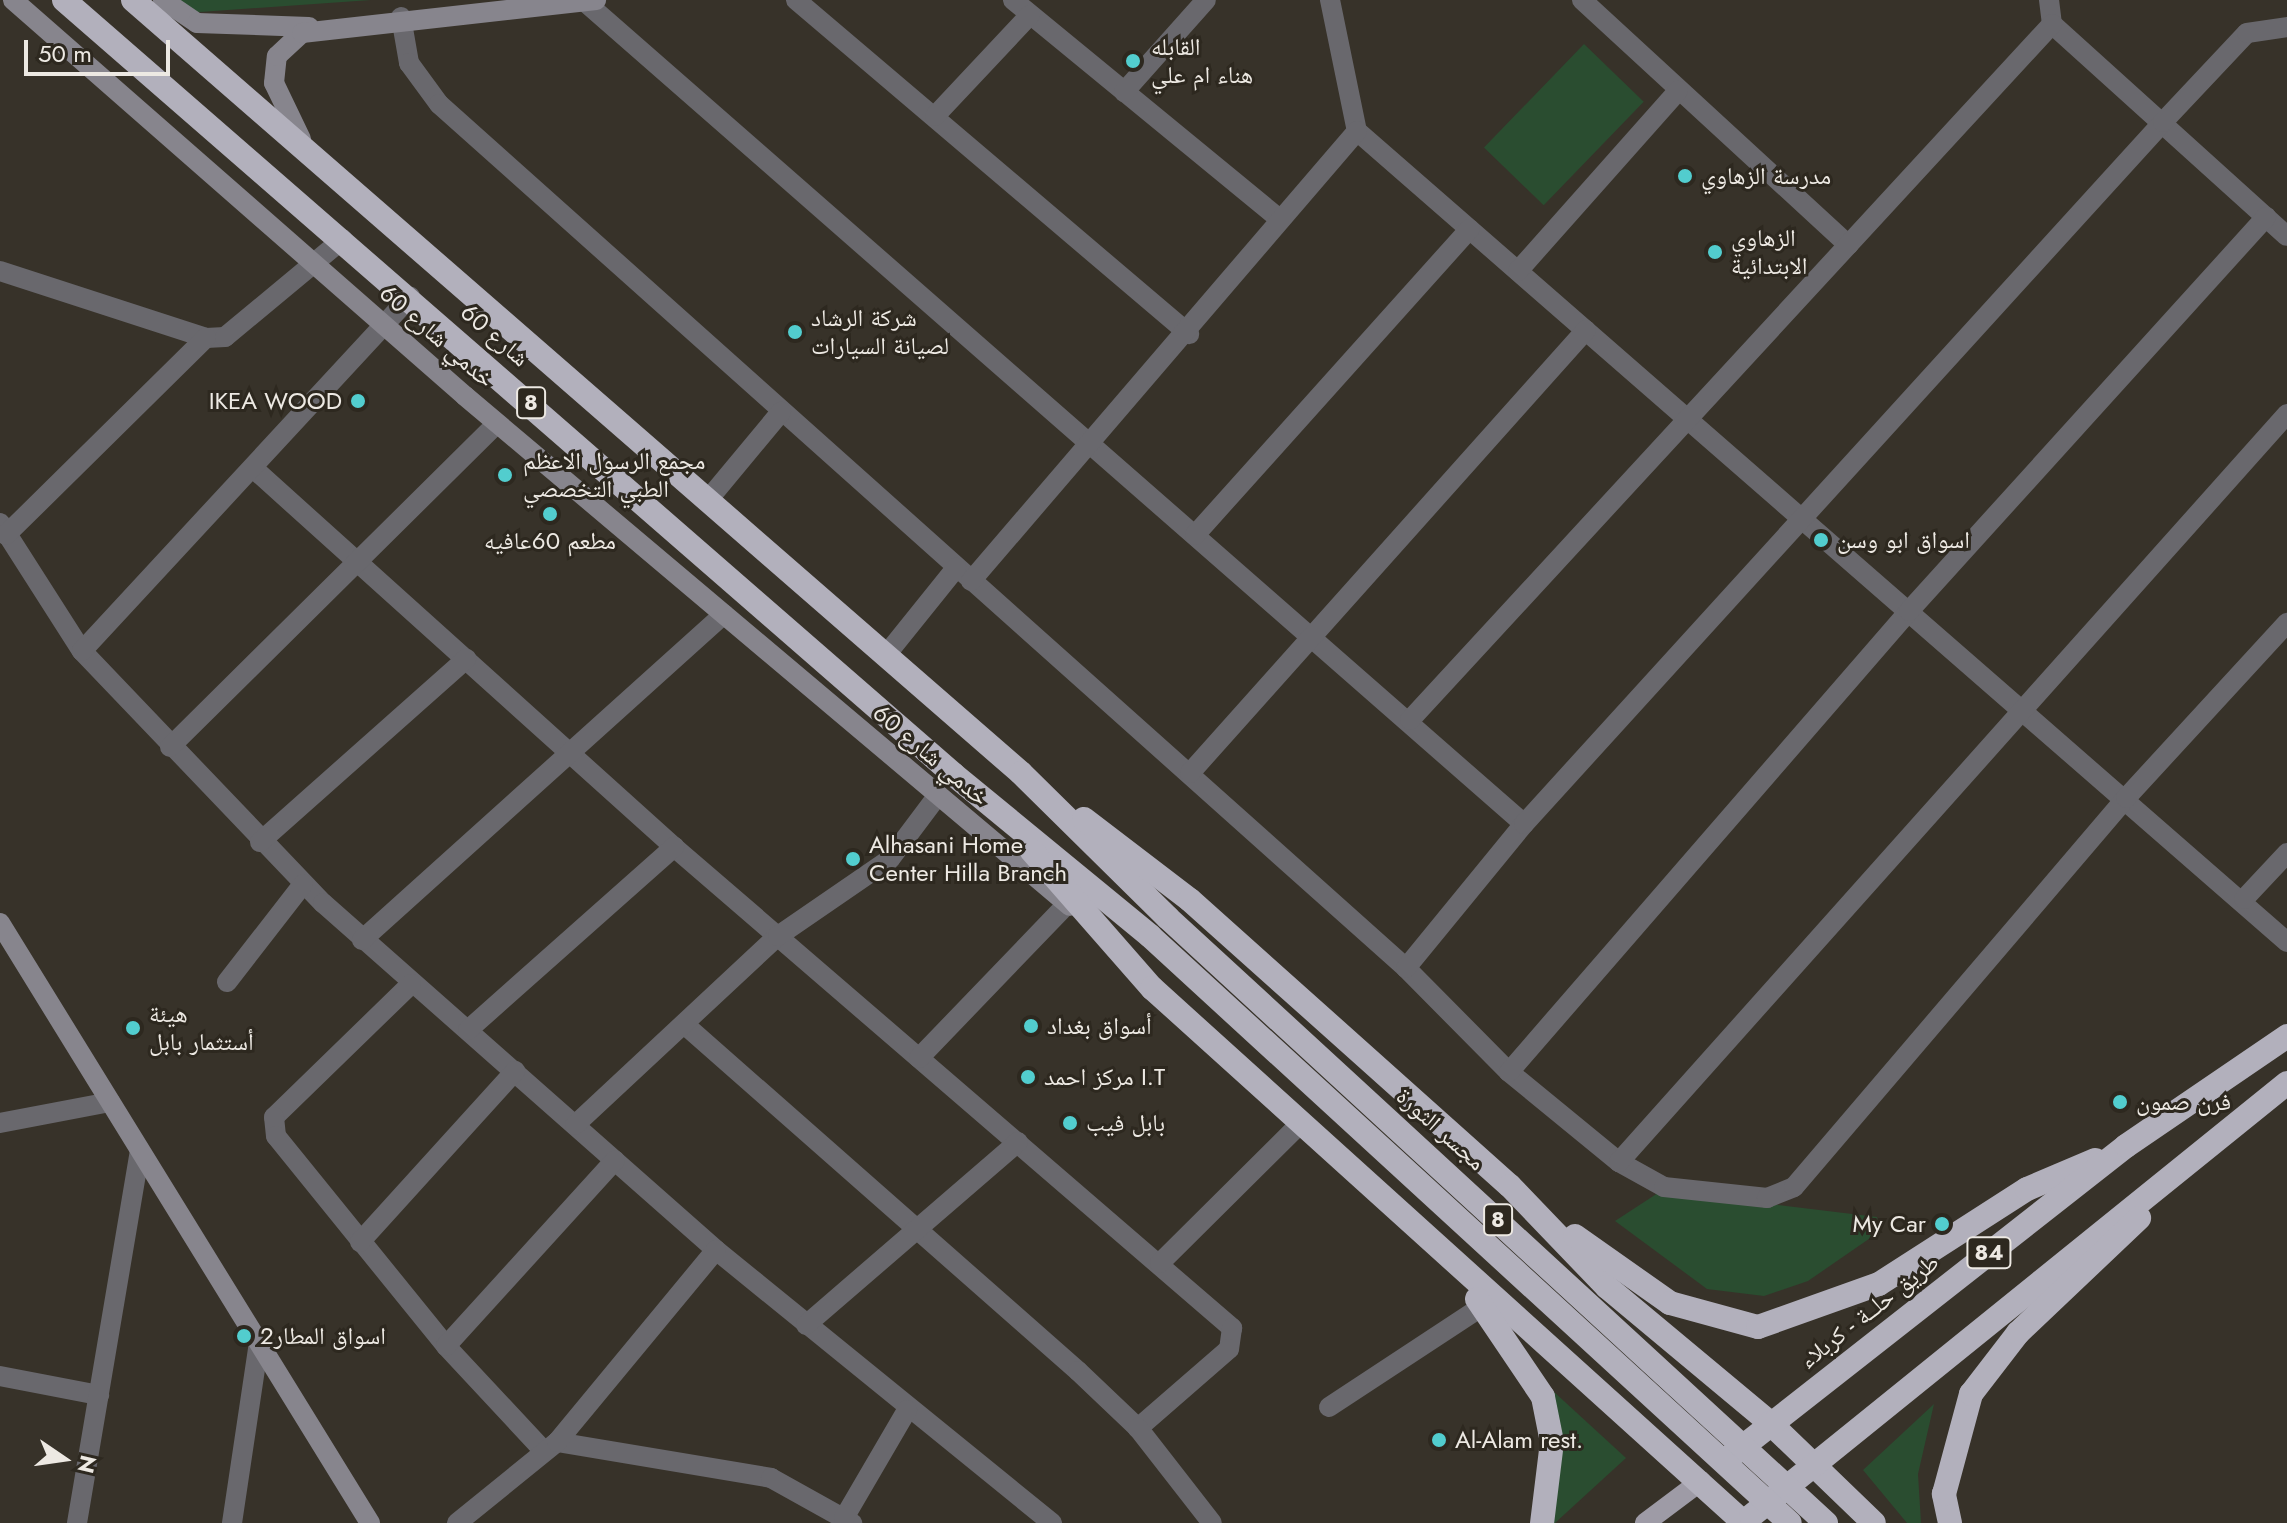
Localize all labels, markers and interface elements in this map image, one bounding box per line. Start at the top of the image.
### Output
scale bar [28,24,174,74]
place label: القابله هناء ام علي [1151,33,1253,89]
text: 50 m [38,36,92,71]
marker: القابله هناء ام علي [1122,50,1144,72]
place label: مدرسة الزهاوي [1701,162,1831,190]
marker: مدرسة الزهاوي [1676,167,1694,185]
place label: الزهاوي الابتدائية [1731,224,1808,280]
marker: الزهاوي الابتدائية [1706,243,1724,261]
street label: خدمي شارع 60 [374,278,500,394]
street label: شارع 60 [455,298,535,372]
place label: شركة الرشاد لصيانة السيارات [811,304,949,360]
marker: شركة الرشاد لصيانة السيارات [786,323,804,341]
road number: 8 [515,385,547,421]
place label: IKEA WOOD [209,387,342,415]
marker: IKEA WOOD [349,392,367,410]
place label: مجمع الرسول الاعظم الطبي التخصصي [523,447,706,503]
marker: مجمع الرسول الاعظم الطبي التخصصي [494,464,516,486]
marker: مطعم 60عافيه [541,505,559,523]
place label: اسواق ابو وسن [1837,526,1970,554]
place label: مطعم 60عافيه [484,527,616,555]
marker: اسواق ابو وسن [1812,531,1830,549]
street label: خدمي شارع 60 [867,698,995,812]
place label: Alhasani Home Center Hilla Branch [869,831,1067,887]
marker: Alhasani Home Center Hilla Branch [844,850,862,868]
place label: هيئة أستثمار بابل [149,1000,254,1056]
place label: أسواق بغداد [1047,1012,1152,1040]
marker: أسواق بغداد [1022,1017,1040,1035]
marker: هيئة أستثمار بابل [124,1019,142,1037]
place label: مركز احمد I.T [1044,1063,1165,1091]
marker: مركز احمد I.T [1019,1068,1037,1086]
street label: مجسر الثورة [1391,1082,1491,1176]
place label: فرن صمون [2136,1088,2231,1116]
marker: فرن صمون [2111,1093,2129,1111]
place label: بابل فيب [1086,1109,1165,1137]
marker: بابل فيب [1061,1114,1079,1132]
road number: 8 [1482,1202,1514,1238]
place label: My Car [1853,1210,1926,1238]
marker: My Car [1933,1215,1951,1233]
road number: 84 [1965,1235,2013,1271]
street label: طريق حلــة - كربلاء [1793,1248,1945,1374]
place label: اسواق المطار2 [260,1322,386,1350]
marker: اسواق المطار2 [235,1327,253,1345]
north arrow [24,1419,104,1499]
place label: Al-Alam rest. [1455,1426,1583,1454]
marker: Al-Alam rest. [1430,1431,1448,1449]
text: N [70,1452,105,1477]

